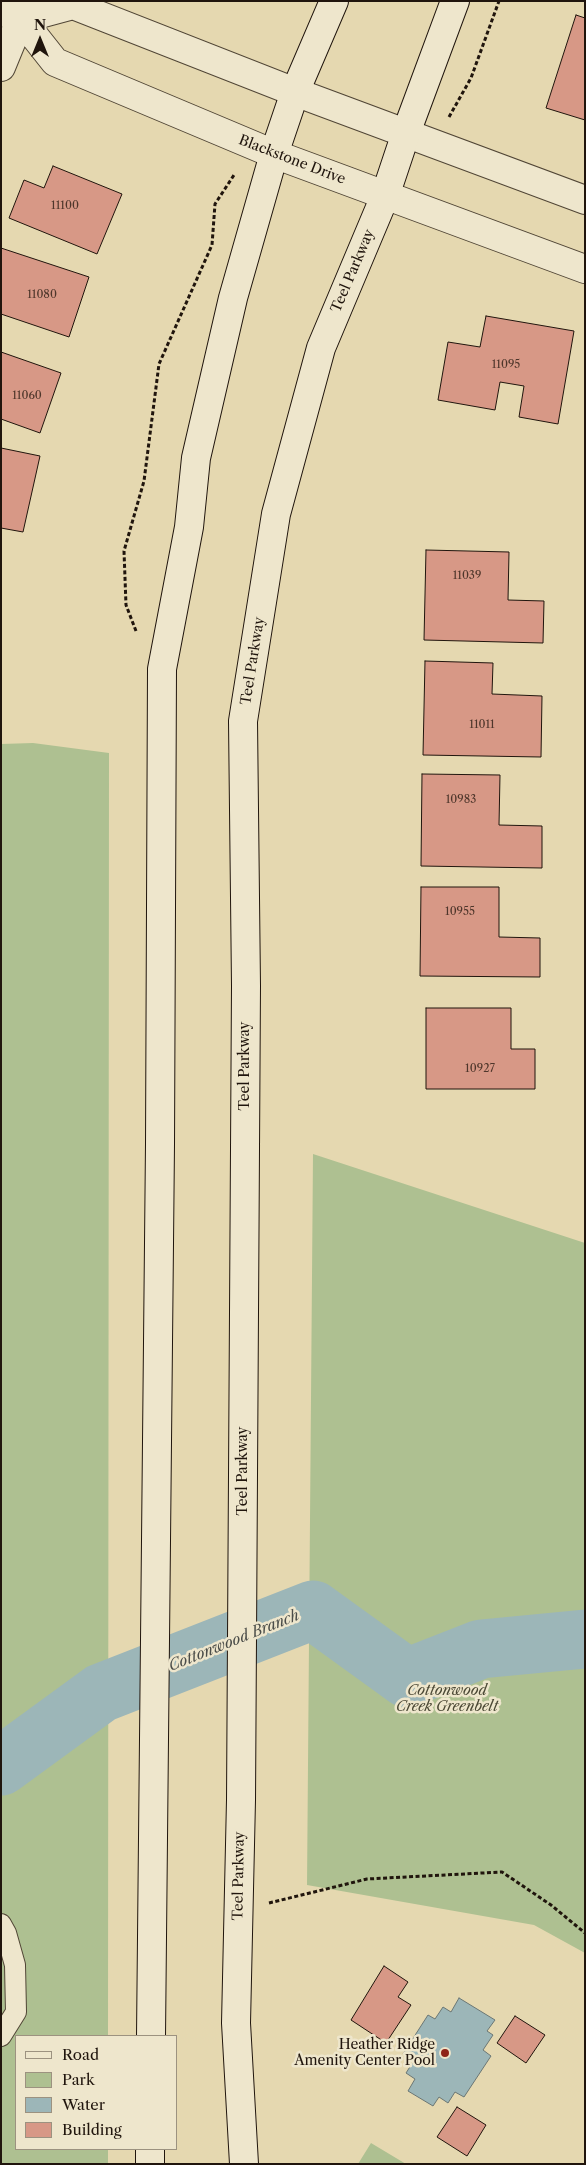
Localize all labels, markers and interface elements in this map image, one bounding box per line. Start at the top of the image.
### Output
north arrow [15,15,65,65]
text: N [34,16,46,34]
street label: Blackstone Drive [236,132,348,188]
house number: 11100 [51,199,79,213]
street label: Teel Parkway [328,227,378,315]
house number: 11080 [27,288,57,302]
house number: 11095 [492,358,520,372]
house number: 11060 [12,389,42,403]
house number: 11039 [453,569,481,583]
street label: Teel Parkway [238,616,268,706]
house number: 11011 [469,718,495,732]
house number: 10983 [446,793,476,807]
house number: 10955 [445,905,475,919]
street label: Teel Parkway [237,1022,253,1110]
house number: 10927 [465,1062,495,1076]
street label: Teel Parkway [235,1427,251,1515]
water label: Cottonwood Branch [166,1607,302,1675]
park label: Cottonwood Creek Greenbelt [396,1683,498,1715]
street label: Teel Parkway [230,1831,248,1921]
legend [15,2035,178,2150]
place label: Heather Ridge Amenity Center Pool [294,2037,435,2070]
text: Road [62,2045,99,2064]
marker: Heather Ridge Amenity Center Pool [439,2047,451,2059]
text: Park [62,2070,95,2089]
text: Water [62,2095,105,2114]
text: Building [62,2120,122,2139]

